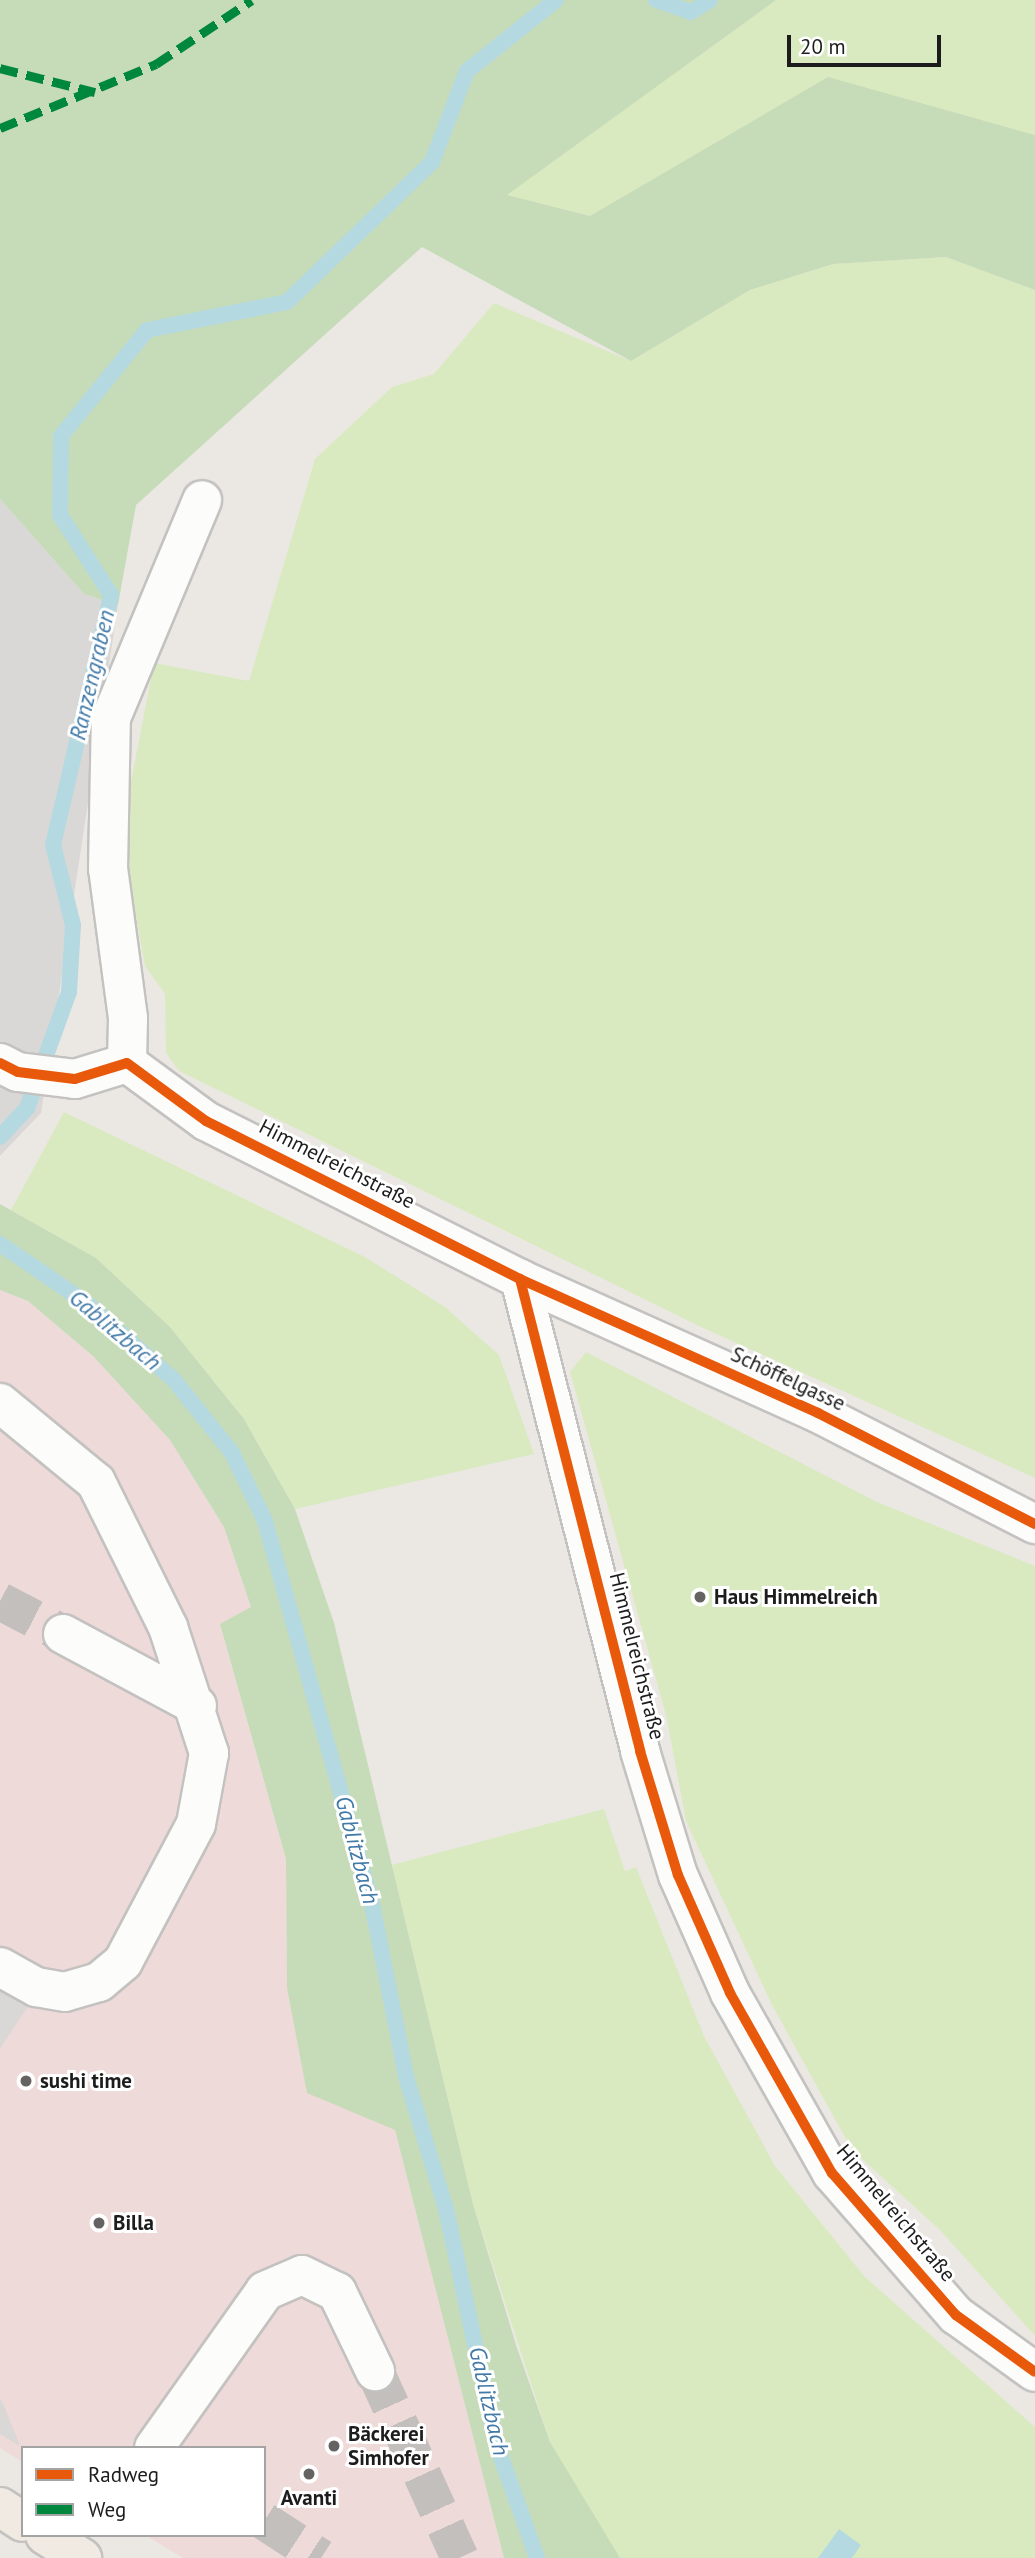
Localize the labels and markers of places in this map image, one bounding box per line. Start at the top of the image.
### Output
place label: Haus Himmelreich [714,1584,878,1610]
marker: Haus Himmelreich [692,1589,708,1605]
place label: sushi time [40,2068,132,2094]
marker: sushi time [18,2073,34,2089]
place label: Billa [113,2210,154,2236]
marker: Billa [91,2215,107,2231]
place label: Bäckerei Simhofer [348,2421,429,2471]
marker: Bäckerei Simhofer [326,2438,342,2454]
marker: Avanti [301,2466,317,2482]
place label: Avanti [281,2485,337,2511]

